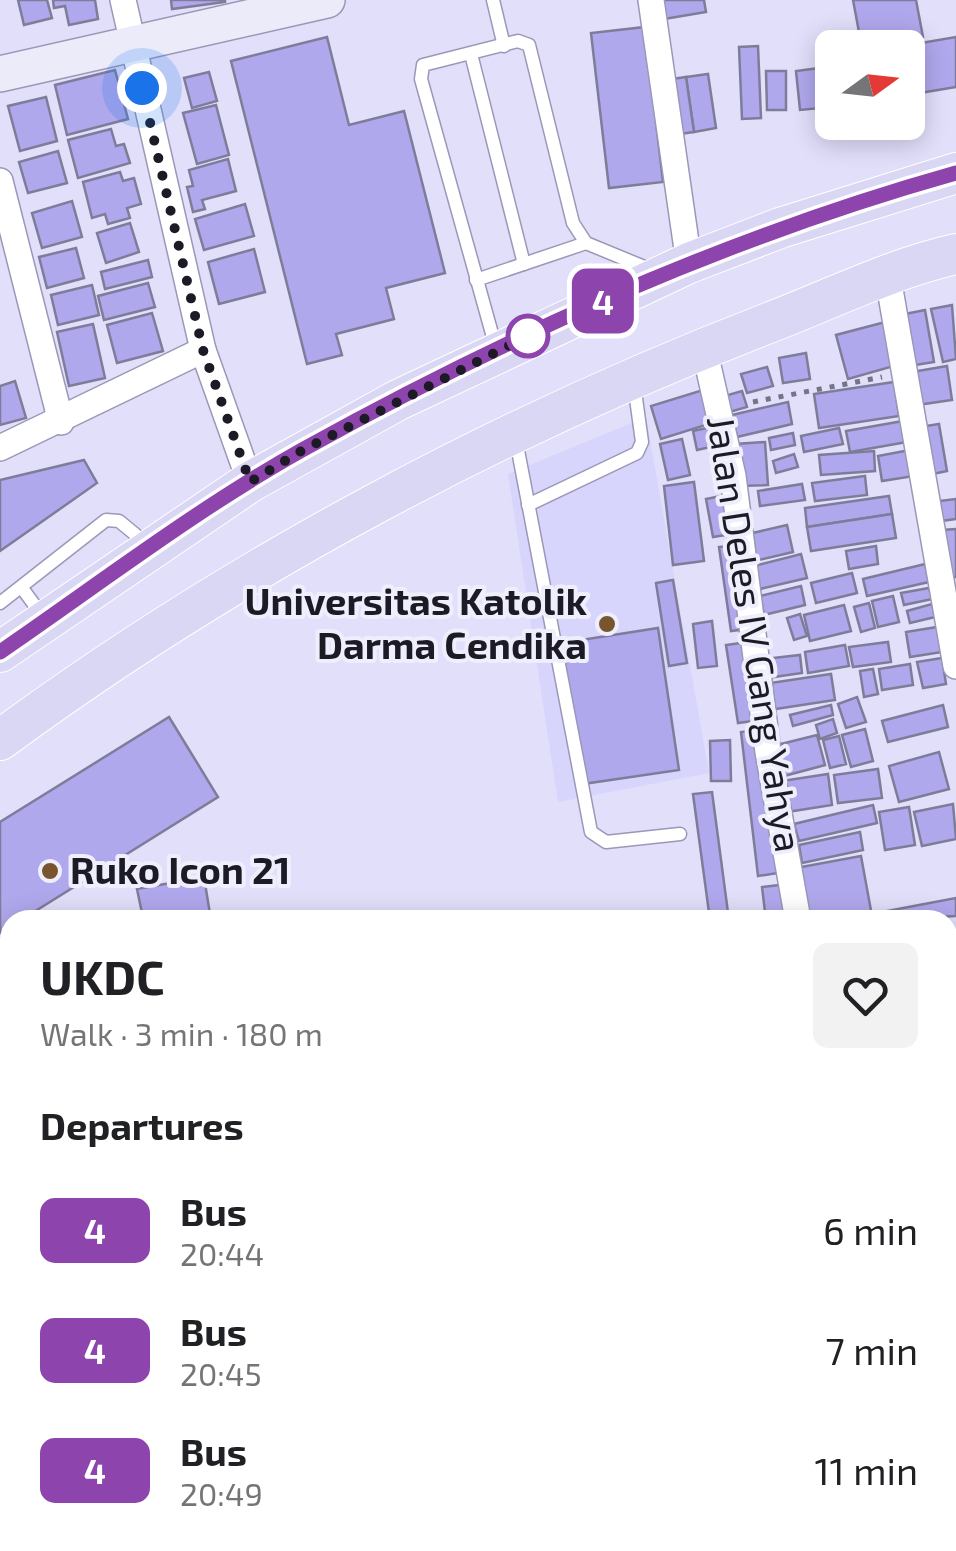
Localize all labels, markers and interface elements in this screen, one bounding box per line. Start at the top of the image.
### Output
north arrow [815,30,925,140]
map controls [815,30,925,140]
your location [117,63,167,113]
line badge: 4 [570,268,636,334]
text: 4 [592,280,614,322]
unlabelled marker [507,315,549,357]
street label: Jalan Deles IV Gang Yahya [699,412,813,855]
place label: Universitas Katolik Darma Cendika [245,577,588,667]
marker: Universitas Katolik Darma Cendika [596,613,618,635]
place label: Ruko Icon 21 [70,846,290,892]
marker: Ruko Icon 21 [39,860,61,882]
button: heart [813,943,918,1048]
text: UKDC [40,947,164,1005]
text: Walk · 3 min · 180 m [40,1014,323,1052]
text: Departures [40,1102,244,1148]
text: Bus [180,1188,247,1234]
text: 6 min [823,1207,918,1253]
text: 4 [84,1209,106,1251]
text: 20:44 [180,1234,264,1272]
text: Bus [180,1308,247,1354]
text: 7 min [825,1327,918,1373]
text: 4 [84,1329,106,1371]
text: 20:45 [180,1354,262,1392]
text: Bus [180,1428,247,1474]
text: 11 min [814,1447,918,1493]
text: 4 [84,1449,106,1491]
text: 20:49 [180,1474,263,1512]

